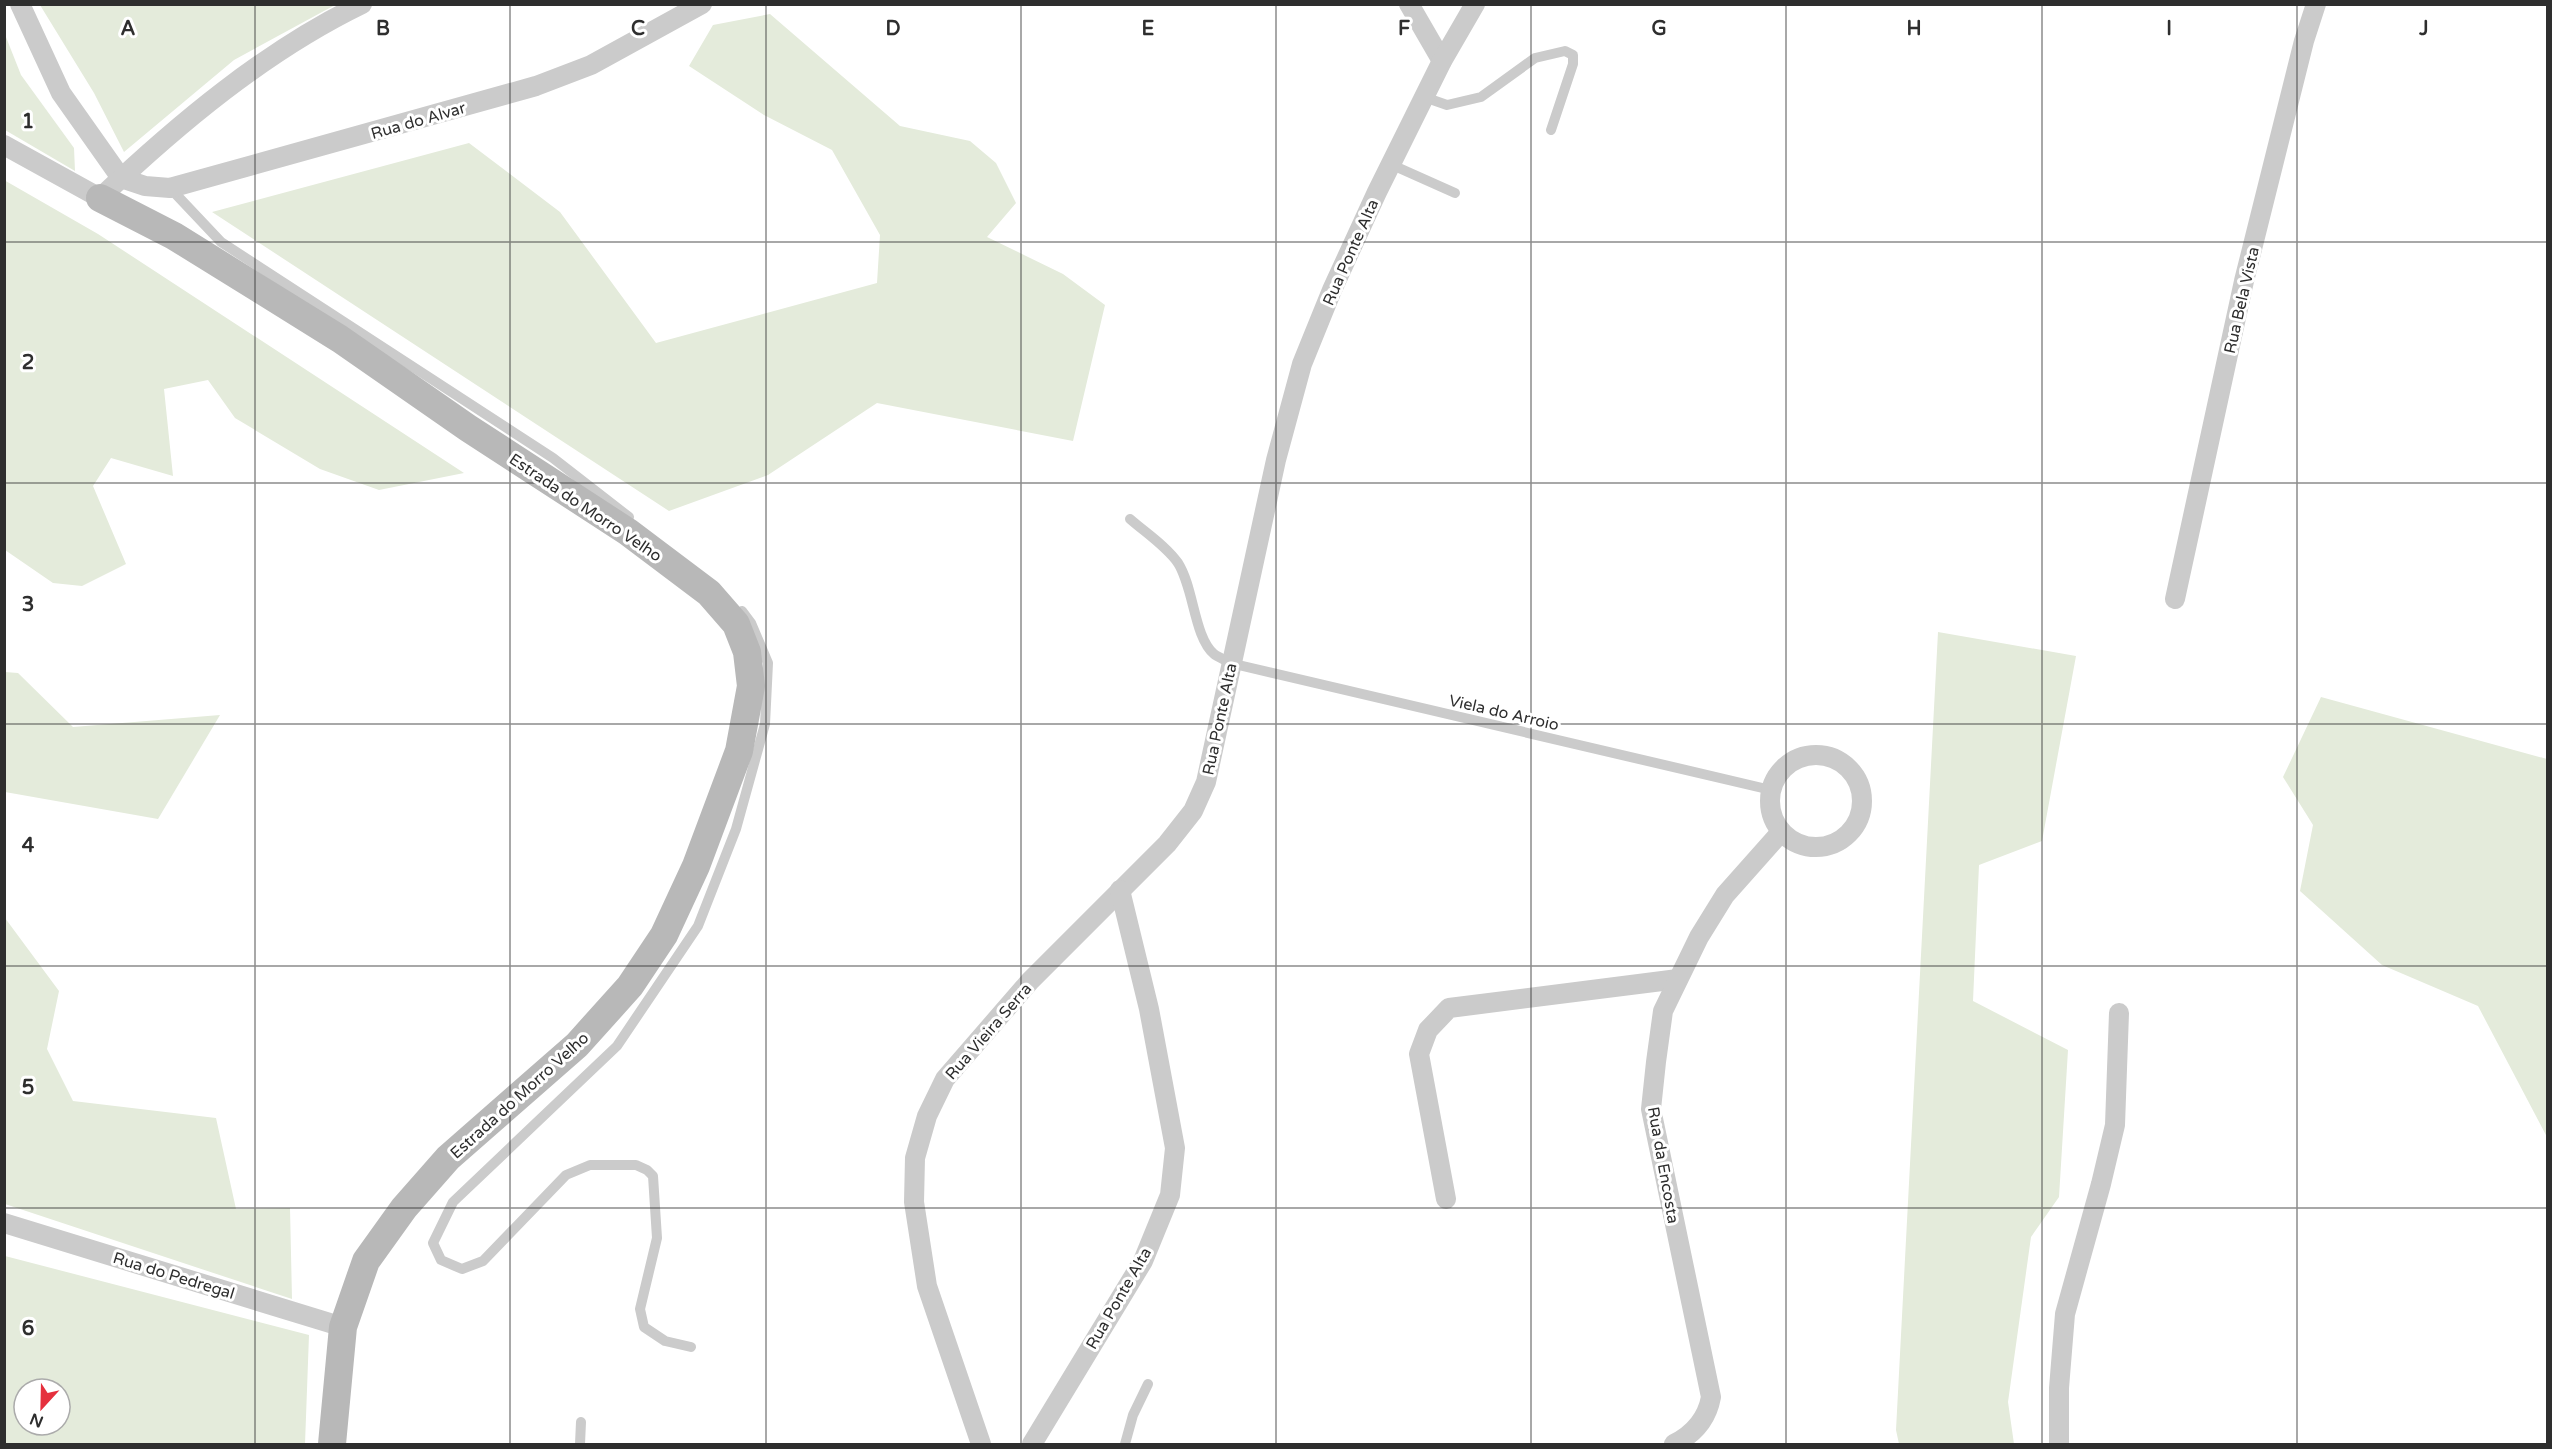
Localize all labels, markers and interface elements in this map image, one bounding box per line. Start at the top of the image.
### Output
text: A [121,17,136,41]
text: B [376,17,390,41]
text: C [631,17,645,41]
text: D [885,17,901,41]
text: E [1142,17,1155,41]
text: F [1398,17,1410,41]
text: G [1651,17,1667,41]
text: H [1906,17,1922,41]
text: I [2166,17,2172,41]
text: J [2418,17,2429,41]
street label: Rua do Alvar [369,98,469,144]
text: 1 [22,110,34,134]
street label: Rua Ponte Alta [1319,196,1383,309]
street label: Rua Bela Vista [2220,245,2264,356]
text: 2 [22,351,34,375]
street label: Estrada do Morro Velho [505,449,666,566]
text: 3 [22,593,34,617]
street label: Rua Ponte Alta [1198,661,1242,777]
street label: Viela do Arroio [1447,691,1561,735]
text: 4 [22,834,35,858]
street label: Rua Vieira Serra [941,979,1036,1084]
street label: Estrada do Morro Velho [446,1028,593,1163]
text: 5 [22,1076,34,1100]
street label: Rua da Encosta [1643,1105,1683,1225]
street label: Rua Ponte Alta [1082,1244,1156,1353]
street label: Rua do Pedregal [111,1248,237,1304]
text: 6 [22,1317,34,1341]
north arrow [12,1377,72,1437]
text: N [27,1408,46,1432]

